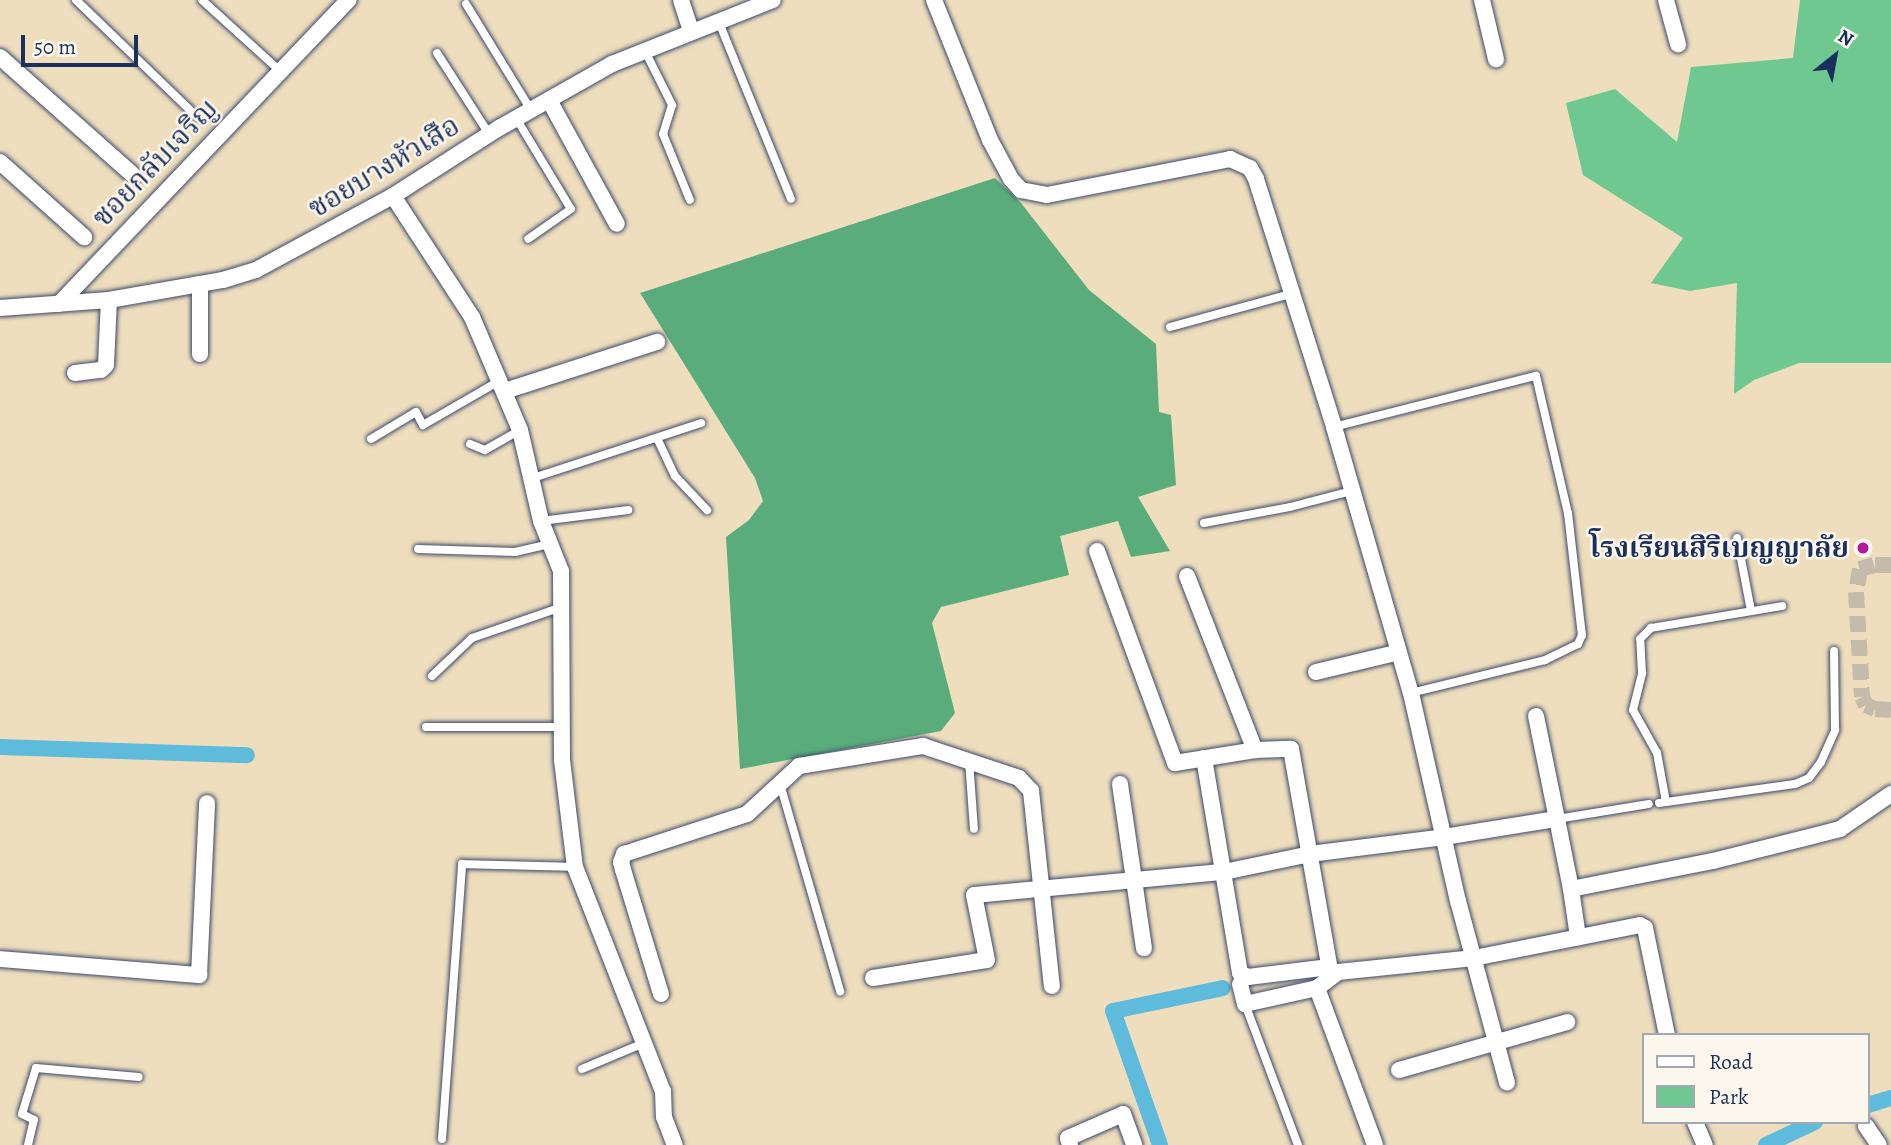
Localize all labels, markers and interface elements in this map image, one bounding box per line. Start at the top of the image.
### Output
scale bar [24,21,142,65]
north arrow [1800,21,1870,91]
text: N [1833,23,1858,53]
text: 50 m [34,33,76,61]
street label: ซอยกลับเจริญ [85,92,225,234]
street label: ซอยบางหัวเสือ [302,109,466,225]
place label: โรงเรียนสิริเบญญาลัย [1589,531,1849,565]
marker: โรงเรียนสิริเบญญาลัย [1855,540,1871,556]
legend [1643,1033,1870,1124]
text: Road [1709,1048,1753,1076]
text: Park [1709,1083,1748,1111]

